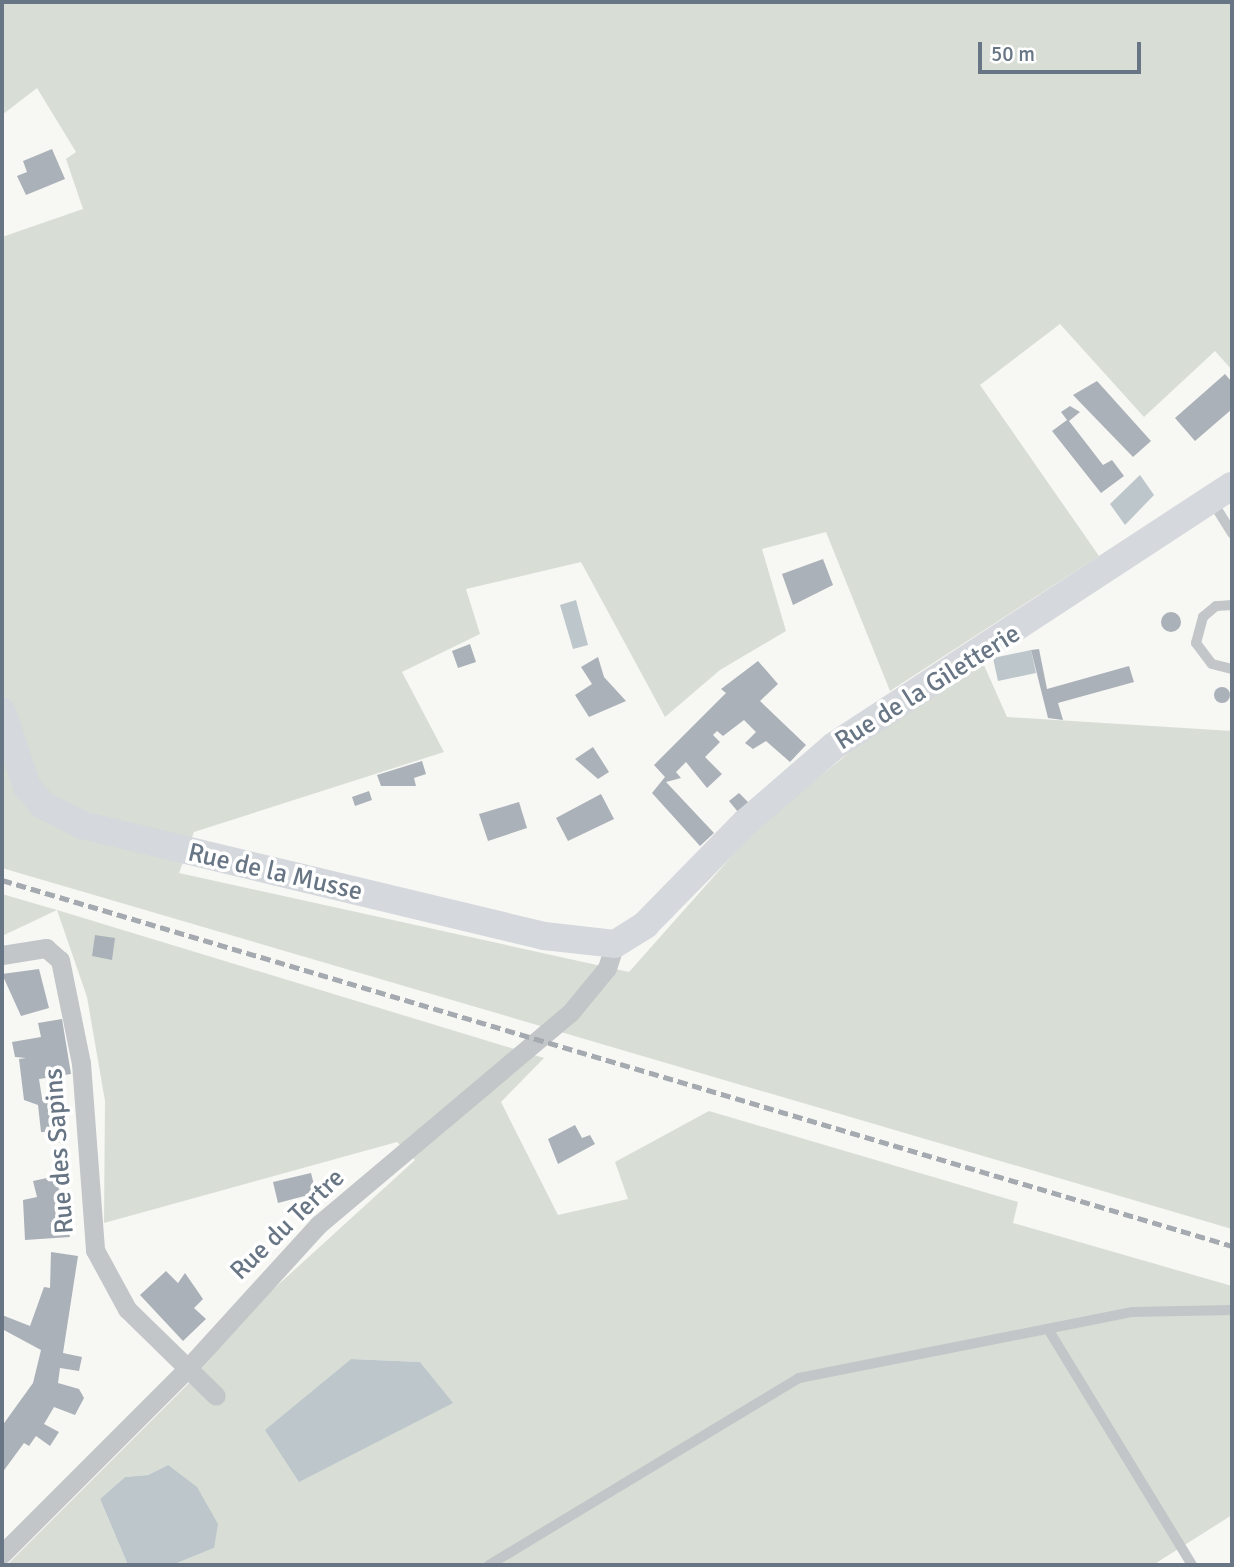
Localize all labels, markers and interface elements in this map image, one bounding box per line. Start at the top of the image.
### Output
scale bar [982,28,1145,72]
text: 50 m [991,41,1035,67]
street label: Rue de la Giletterie [830,619,1026,757]
street label: Rue de la Musse [185,838,365,908]
street label: Rue des Sapins [39,1067,81,1235]
street label: Rue du Tertre [224,1163,352,1287]

